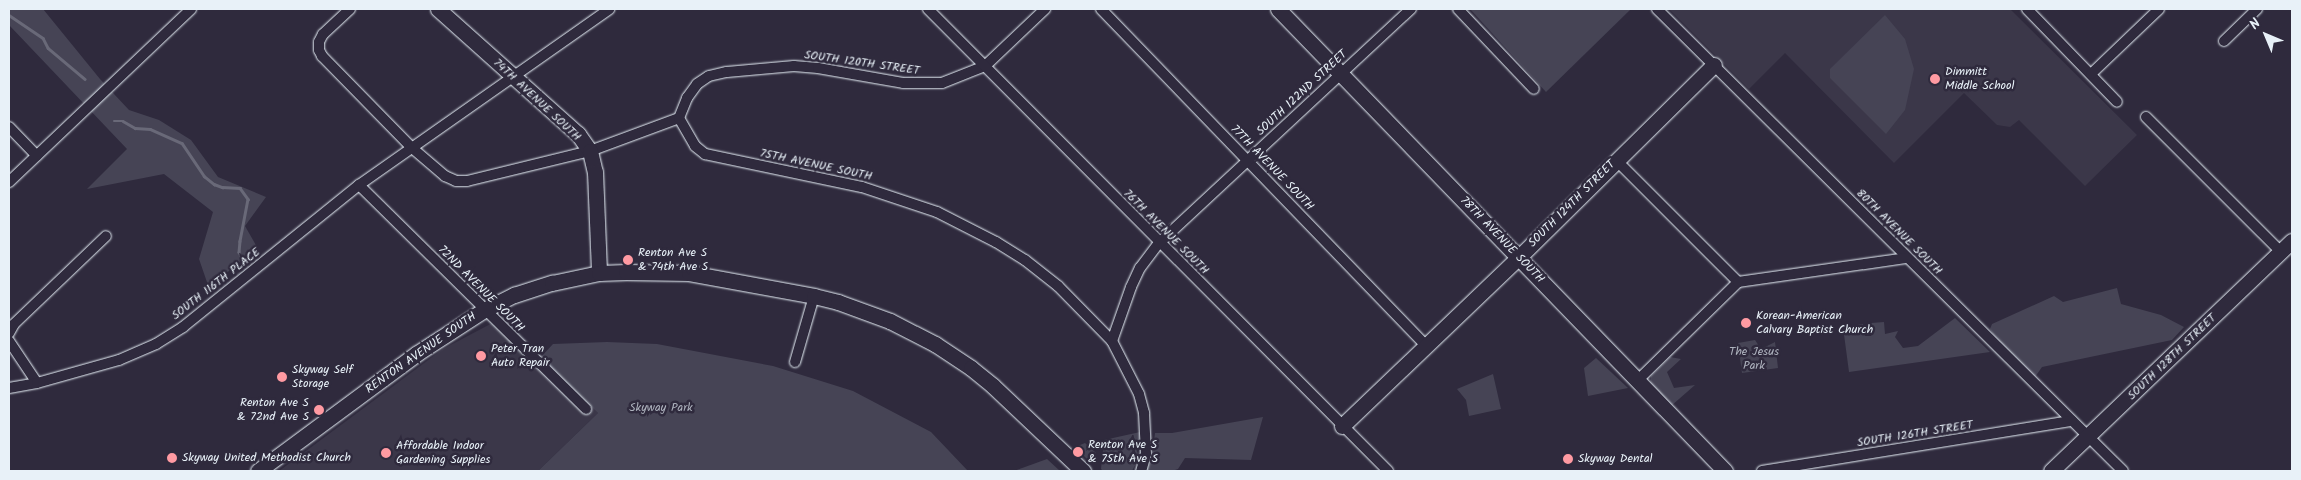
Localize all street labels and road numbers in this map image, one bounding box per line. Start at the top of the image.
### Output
street label: SOUTH 122ND STREET [1254,47,1350,139]
street label: SOUTH 120TH STREET [803,48,921,78]
street label: 74TH AVENUE SOUTH [490,56,584,144]
street label: 77TH AVENUE SOUTH [1227,122,1317,214]
street label: 75TH AVENUE SOUTH [759,146,873,184]
street label: SOUTH 124TH STREET [1526,158,1618,250]
street label: 76TH AVENUE SOUTH [1120,186,1212,278]
street label: 80TH AVENUE SOUTH [1853,186,1945,278]
street label: 78TH AVENUE SOUTH [1457,194,1547,286]
street label: 72ND AVENUE SOUTH [435,243,527,335]
street label: SOUTH 116TH PLACE [169,245,263,323]
street label: RENTON AVENUE SOUTH [363,309,479,397]
street label: SOUTH 128TH STREET [2125,311,2219,403]
street label: SOUTH 126TH STREET [1856,418,1974,450]

